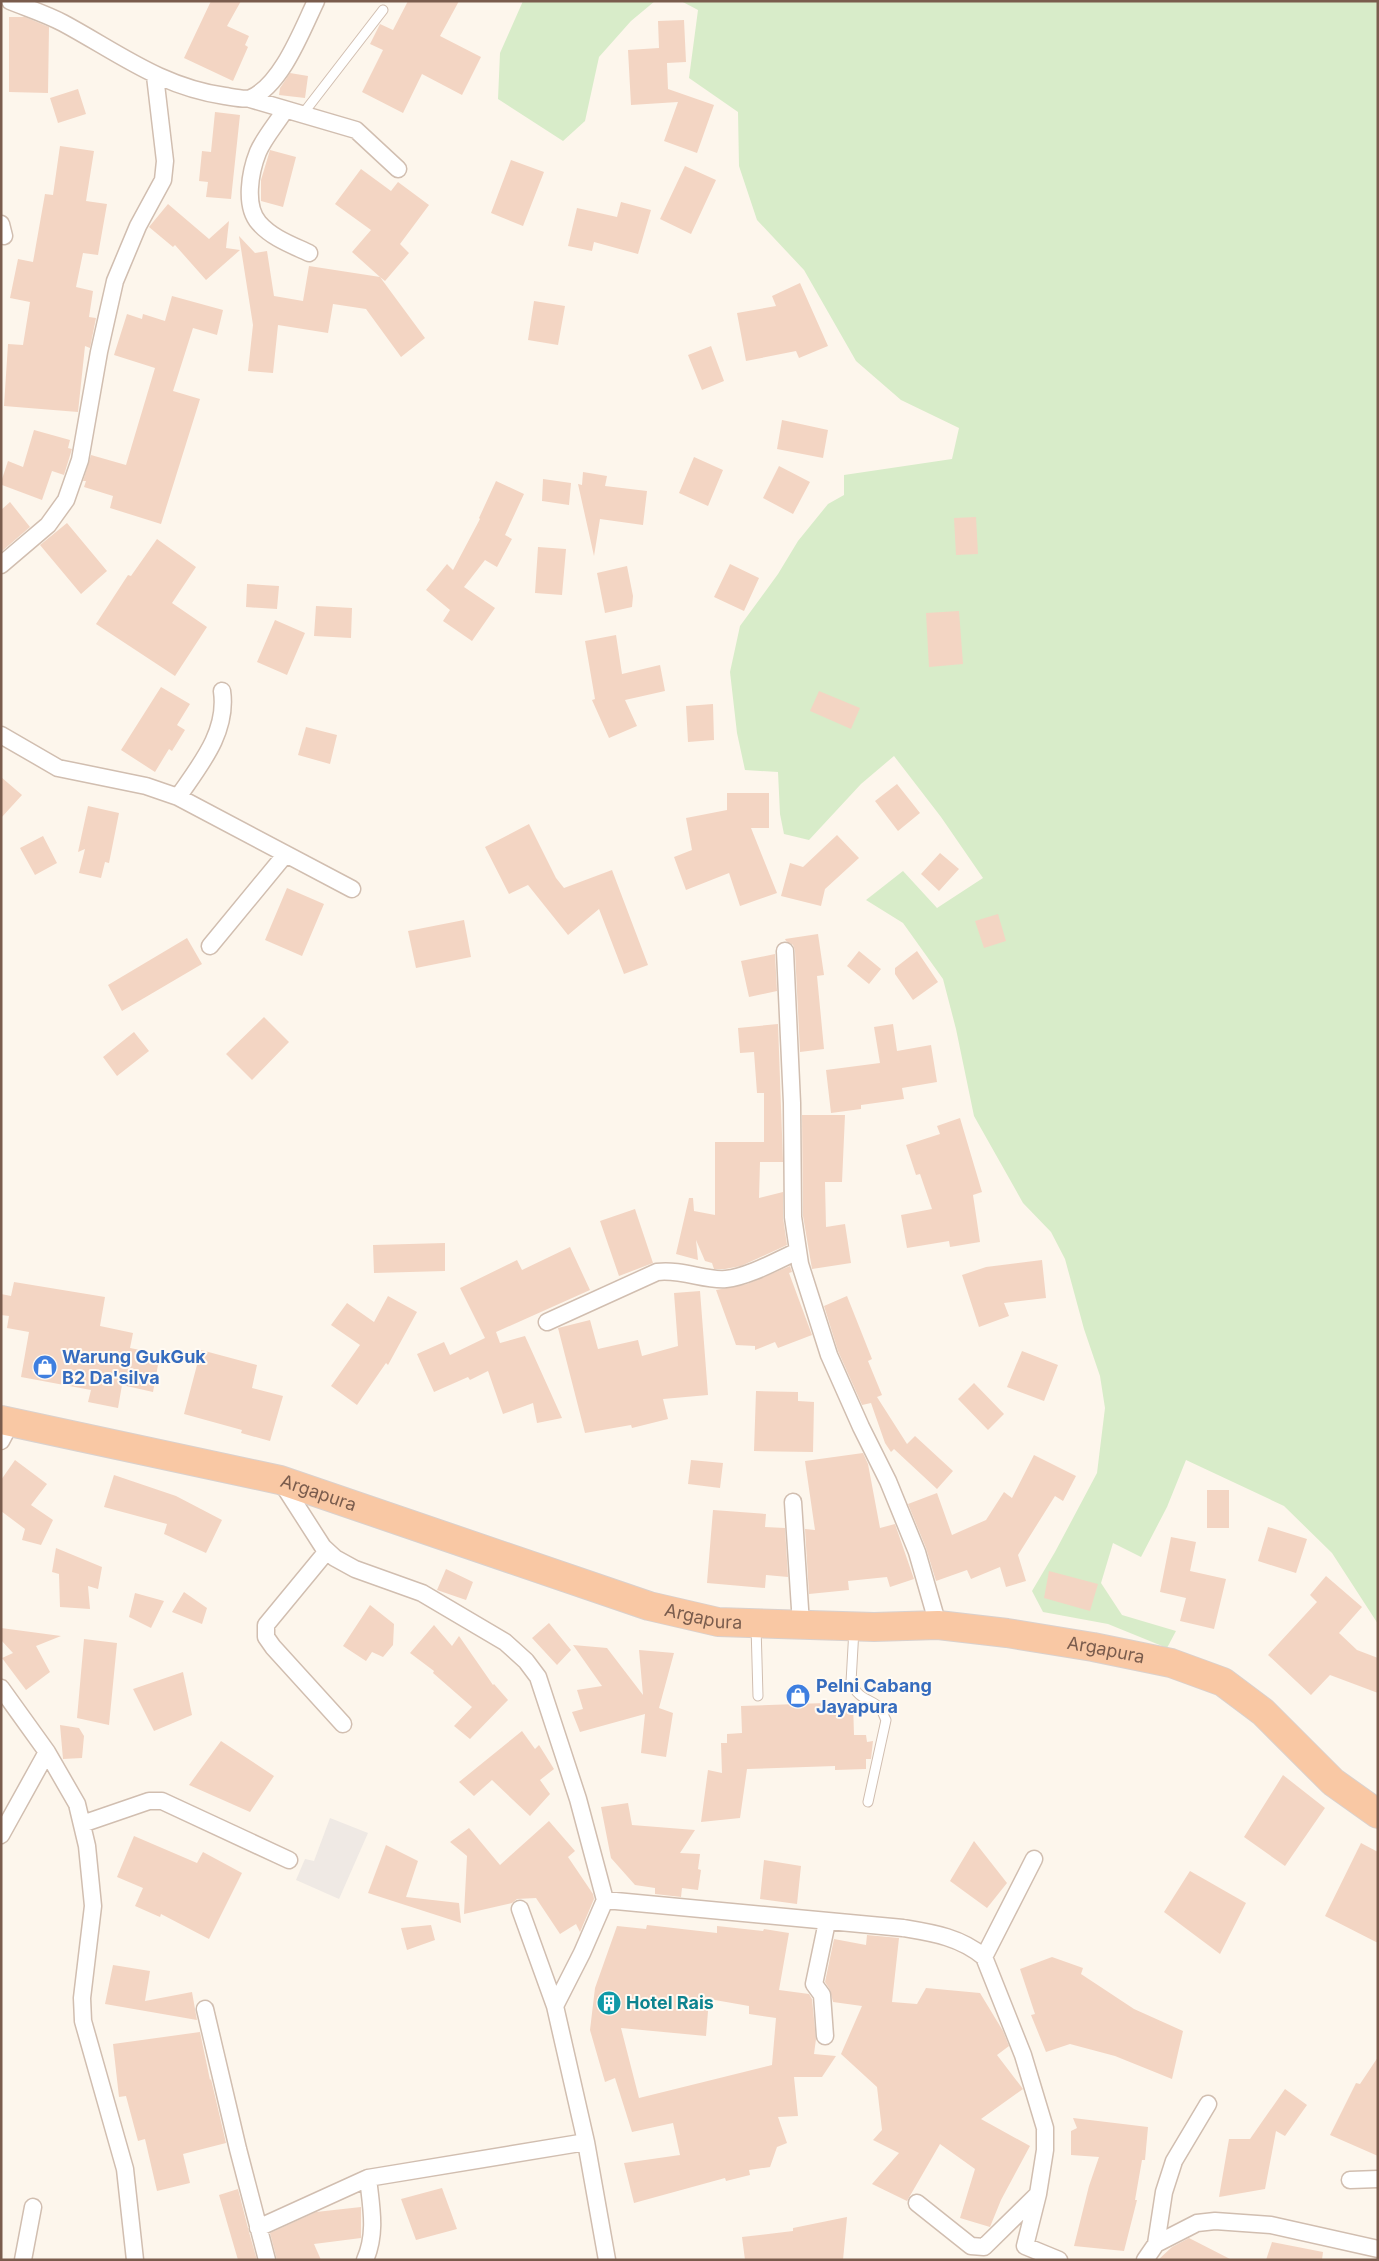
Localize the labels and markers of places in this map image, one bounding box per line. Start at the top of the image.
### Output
place label: Warung GukGuk B2 Da'silva [62,1346,206,1388]
shop icon: Warung GukGuk B2 Da'silva [32,1354,58,1380]
place label: Pelni Cabang Jayapura [816,1675,932,1717]
shop icon: Pelni Cabang Jayapura [785,1683,811,1709]
building icon: Hotel Rais [596,1990,622,2016]
place label: Hotel Rais [626,1992,714,2013]

